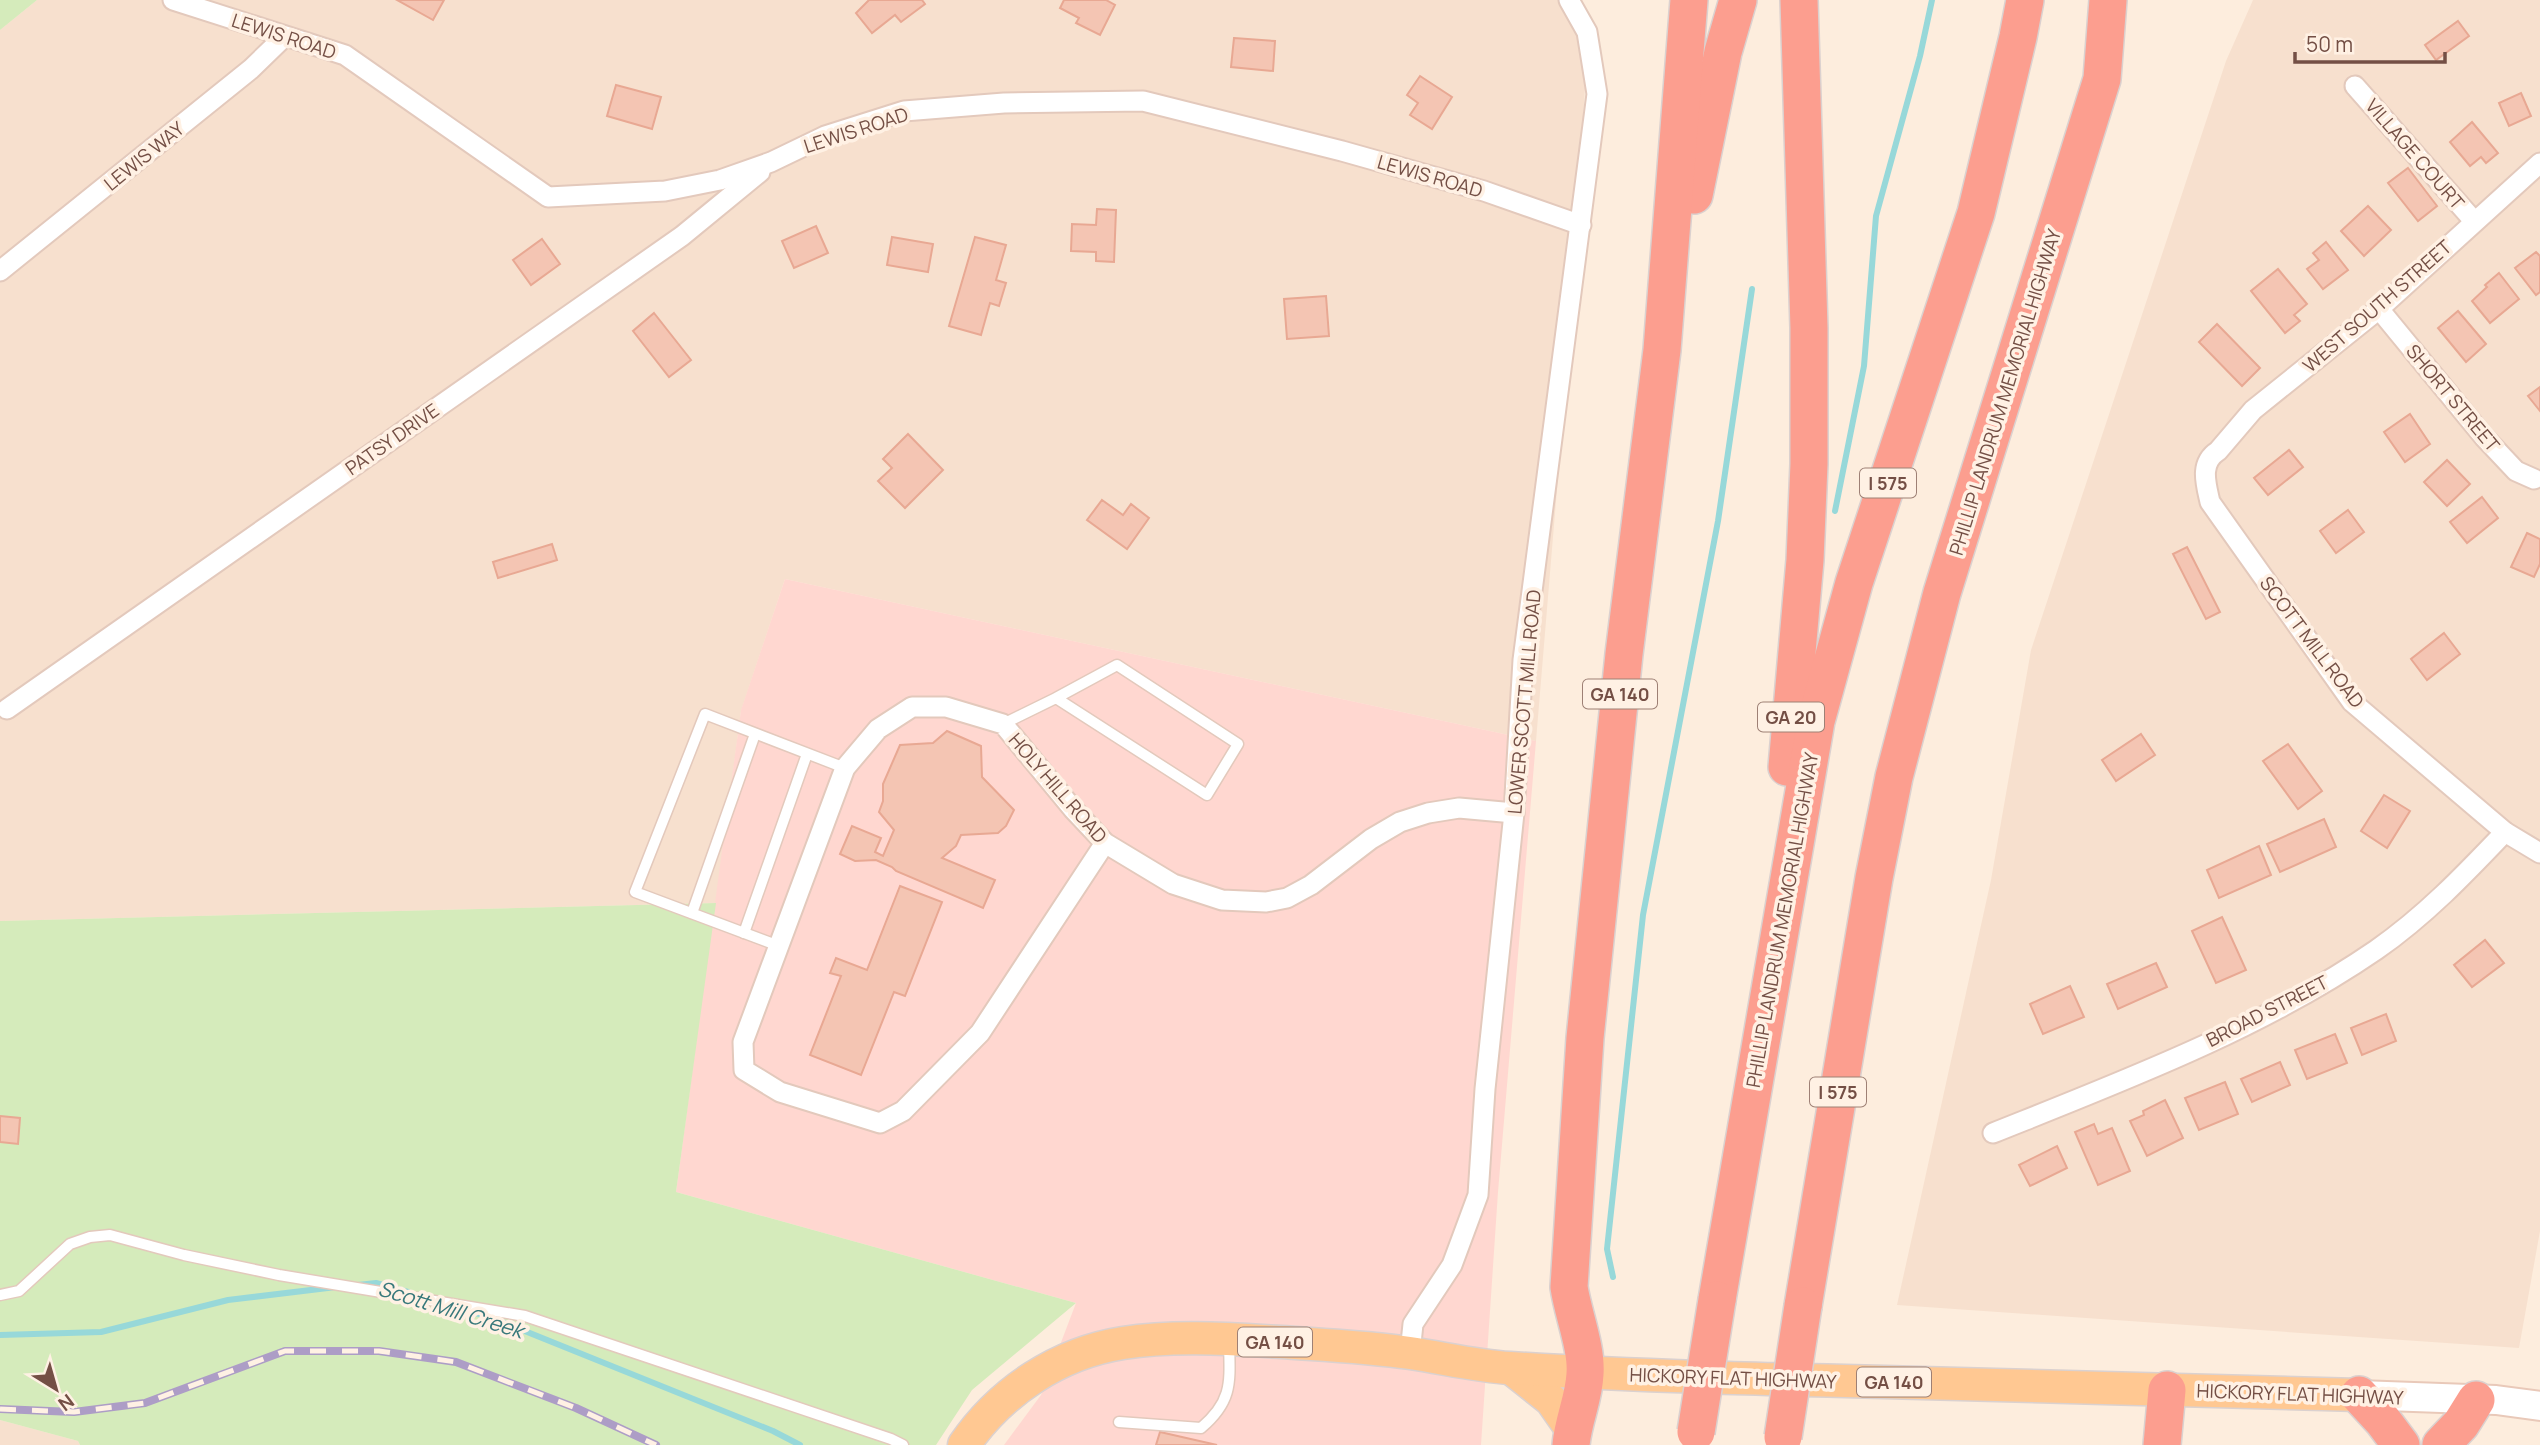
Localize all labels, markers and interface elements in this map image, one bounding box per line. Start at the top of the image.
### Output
street label: LEWIS ROAD [228,7,340,65]
scale bar [2295,21,2446,65]
text: 50 m [2306,30,2353,58]
street label: VILLAGE COURT [2360,93,2471,215]
street label: LEWIS ROAD [800,101,912,159]
street label: LEWIS WAY [98,115,190,196]
street label: LEWIS ROAD [1374,149,1486,203]
street label: PHILLIP LANDRUM MEMORIAL HIGHWAY [1943,225,2067,558]
street label: WEST SOUTH STREET [2297,234,2457,378]
street label: SHORT STREET [2400,339,2506,458]
street label: PATSY DRIVE [340,397,444,481]
road number: I 575 [1860,468,1916,498]
street label: SCOTT MILL ROAD [2254,571,2370,713]
street label: LOWER SCOTT MILL ROAD [1501,589,1547,815]
road number: GA 140 [1583,680,1657,708]
road number: GA 20 [1758,702,1824,732]
street label: HOLY HILL ROAD [1003,727,1113,849]
street label: PHILLIP LANDRUM MEMORIAL HIGHWAY [1740,750,1824,1090]
street label: BROAD STREET [2202,969,2333,1053]
road number: I 575 [1810,1078,1866,1106]
water label: Scott Mill Creek [375,1274,529,1345]
road number: GA 140 [1238,1328,1312,1357]
north arrow [21,1354,91,1424]
street label: HICKORY FLAT HIGHWAY [1629,1361,1837,1395]
road number: GA 140 [1857,1367,1931,1396]
street label: HICKORY FLAT HIGHWAY [2196,1377,2404,1411]
text: N [53,1388,80,1417]

